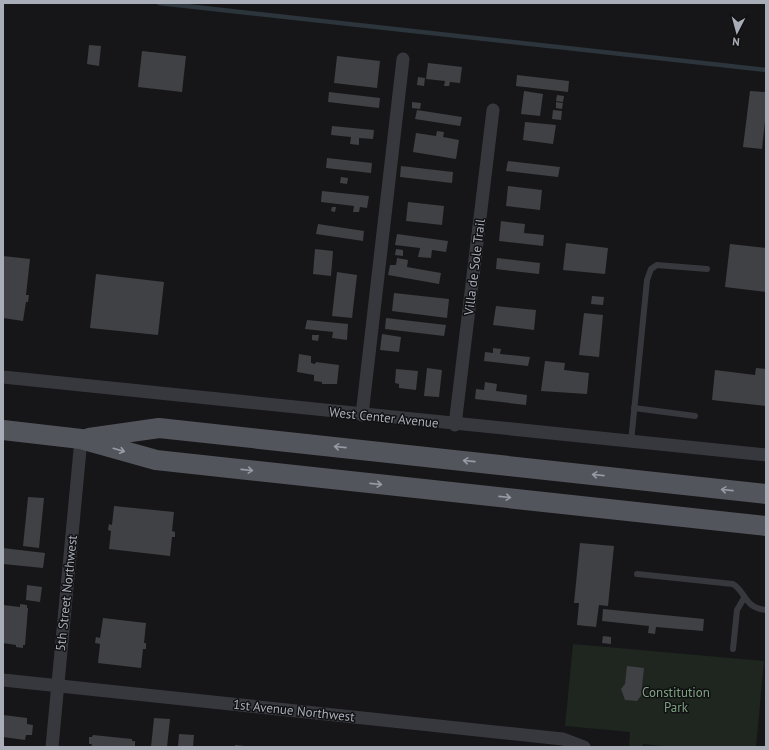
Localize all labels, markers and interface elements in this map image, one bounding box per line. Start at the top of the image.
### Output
north arrow [717,12,757,52]
text: N [732,35,740,49]
street label: Villa de Sole Trail [460,218,489,317]
street label: West Center Avenue [328,403,439,432]
one-way arrow [334,443,347,451]
one-way arrow [112,447,125,454]
one-way arrow [463,457,476,465]
one-way arrow [240,466,253,474]
one-way arrow [592,472,605,479]
one-way arrow [369,480,382,487]
one-way arrow [721,486,734,493]
one-way arrow [498,494,511,501]
street label: 5th Street Northwest [52,534,81,652]
park label: Constitution Park [642,684,710,716]
street label: 1st Avenue Northwest [232,696,356,725]

